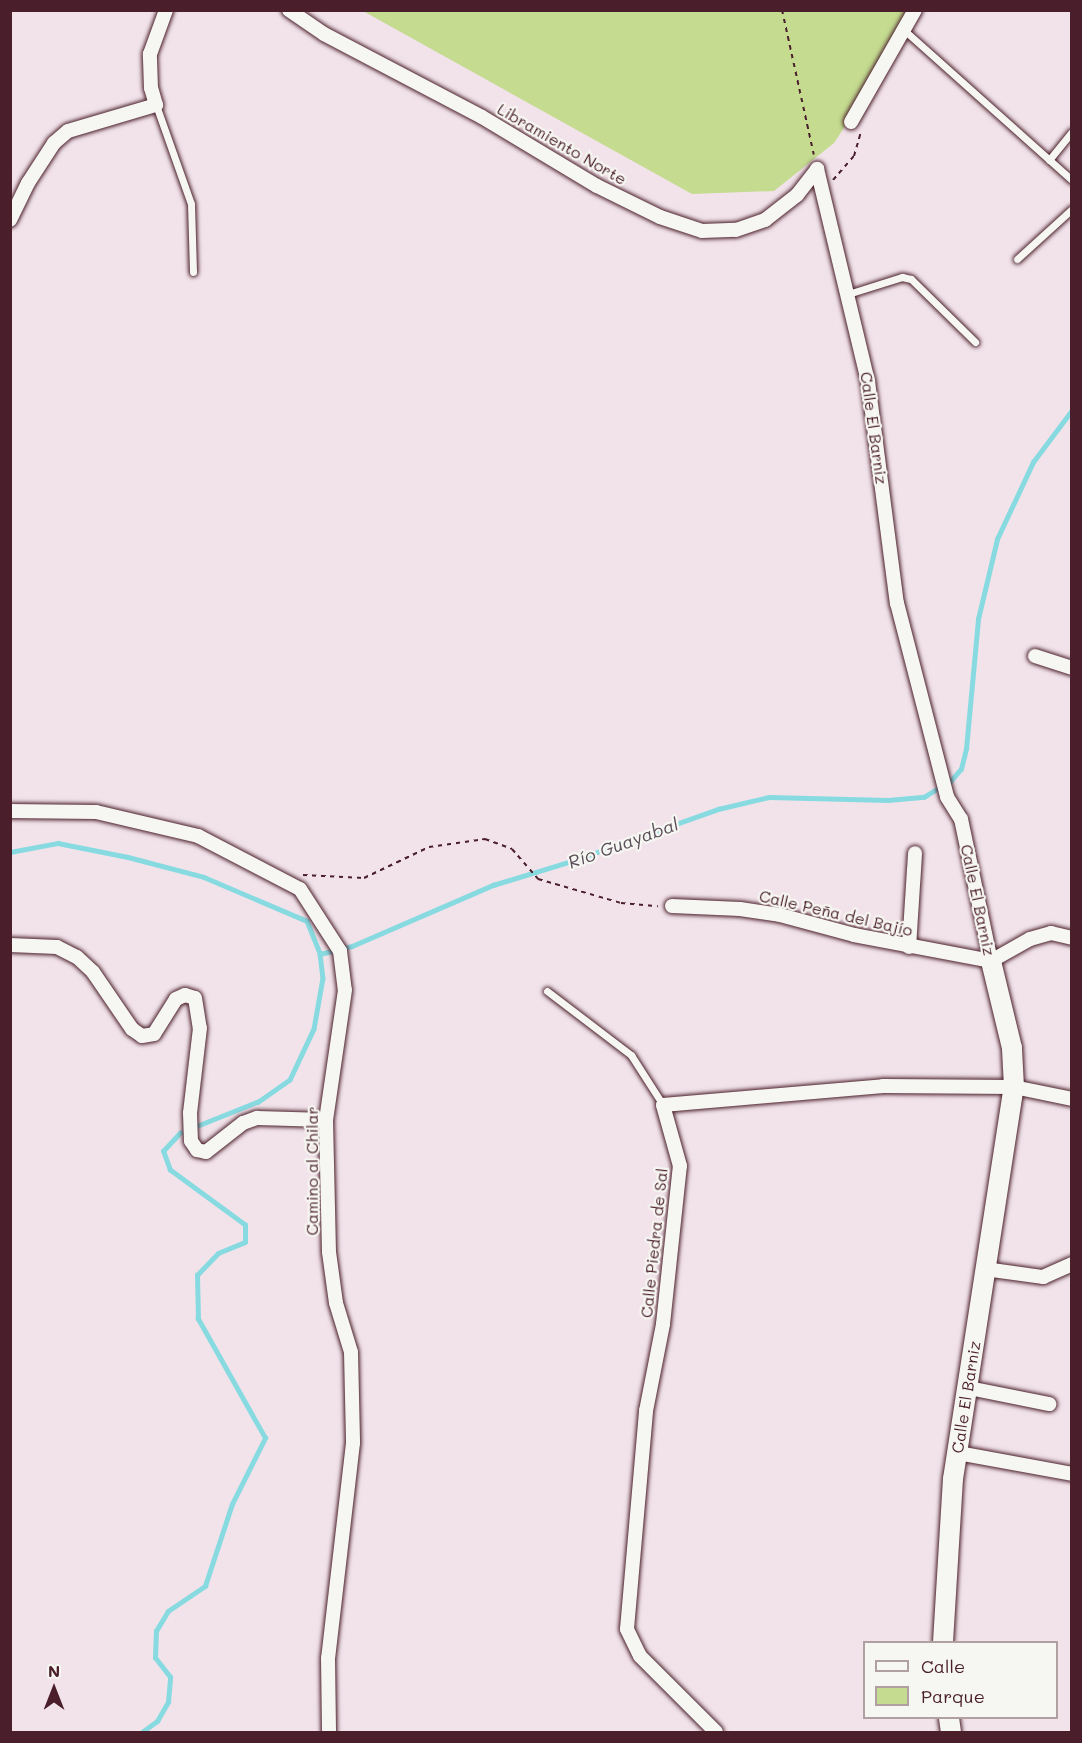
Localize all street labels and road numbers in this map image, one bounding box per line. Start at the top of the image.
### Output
street label: Libramiento Norte [494,99,630,189]
street label: Calle El Barniz [857,371,891,485]
street label: Calle El Barniz [957,843,999,957]
street label: Calle Peña del Bajío [757,886,915,940]
street label: Camino al Chilar [302,1107,322,1235]
street label: Calle Piedra de Sal [637,1167,671,1319]
street label: Calle El Barniz [948,1340,984,1454]

